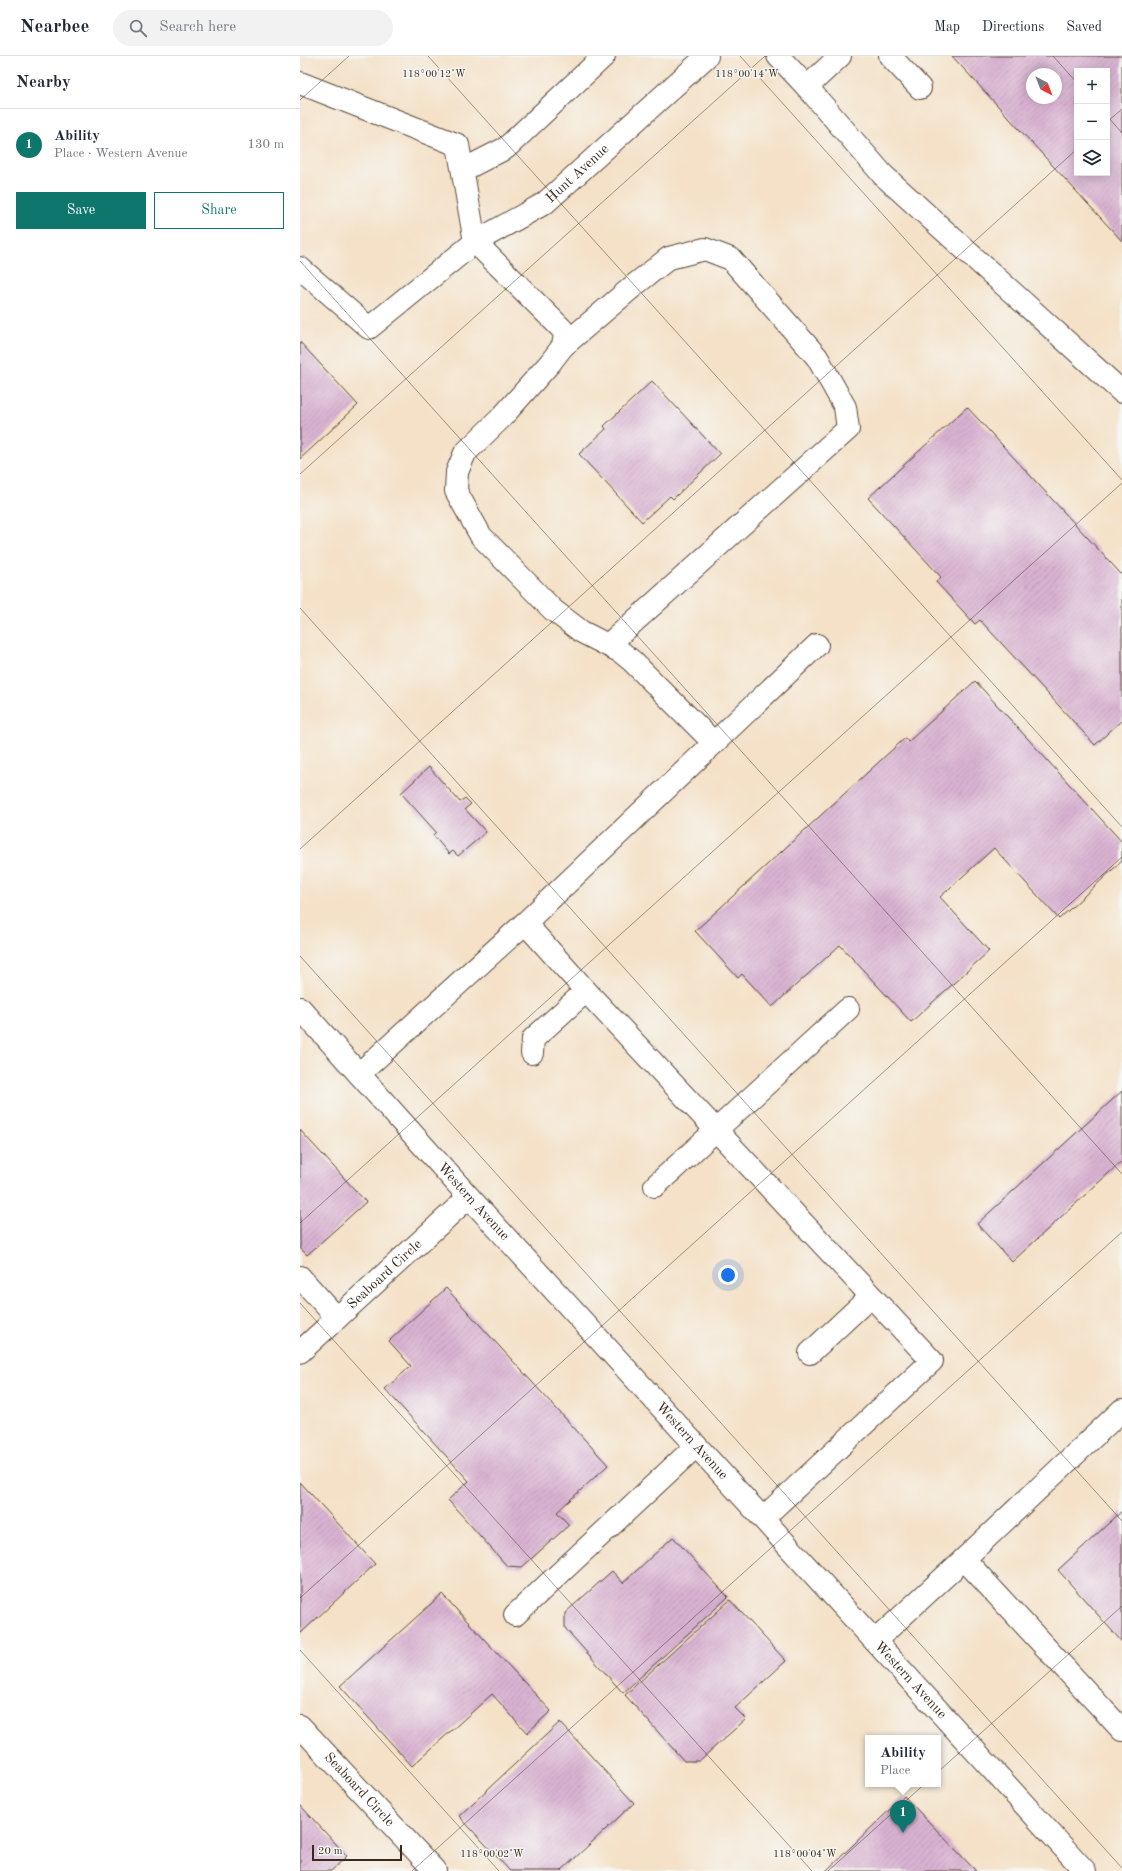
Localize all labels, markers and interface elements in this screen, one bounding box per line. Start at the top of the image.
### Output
search box [113,10,393,46]
icon: search [127,17,149,39]
text: Nearbee [20,18,89,37]
text: Search here [159,20,236,35]
text: Map [934,20,960,34]
text: Directions [982,20,1044,34]
text: Saved [1066,20,1102,34]
north arrow [1026,68,1062,104]
map controls [1074,68,1110,176]
button: + [1074,68,1110,104]
text: 118°00'12"W [402,69,466,79]
text: 118°00'14"W [715,69,779,79]
text: Nearby [16,74,71,91]
button: − [1074,104,1110,140]
text: Ability [54,129,100,144]
text: 1 [25,138,33,151]
text: 130 m [247,138,284,151]
button: layers [1074,140,1110,176]
street label: Hunt Avenue [543,142,612,205]
text: Place · Western Avenue [54,147,187,160]
button: Save [16,192,146,229]
button: Share [154,192,284,229]
street label: Western Avenue [435,1160,512,1243]
street label: Seaboard Circle [345,1237,425,1312]
your location [718,1265,738,1285]
street label: Western Avenue [653,1400,731,1482]
street label: Western Avenue [872,1639,949,1721]
popup [865,1735,941,1787]
text: Ability [880,1746,926,1761]
street label: Seaboard Circle [322,1750,397,1829]
text: Place [880,1764,910,1777]
pin: 1 [890,1800,916,1833]
scale bar [312,1843,402,1862]
text: 20 m [318,1846,343,1857]
text: 118°00'02"W [460,1849,524,1859]
text: 118°00'04"W [773,1849,837,1859]

